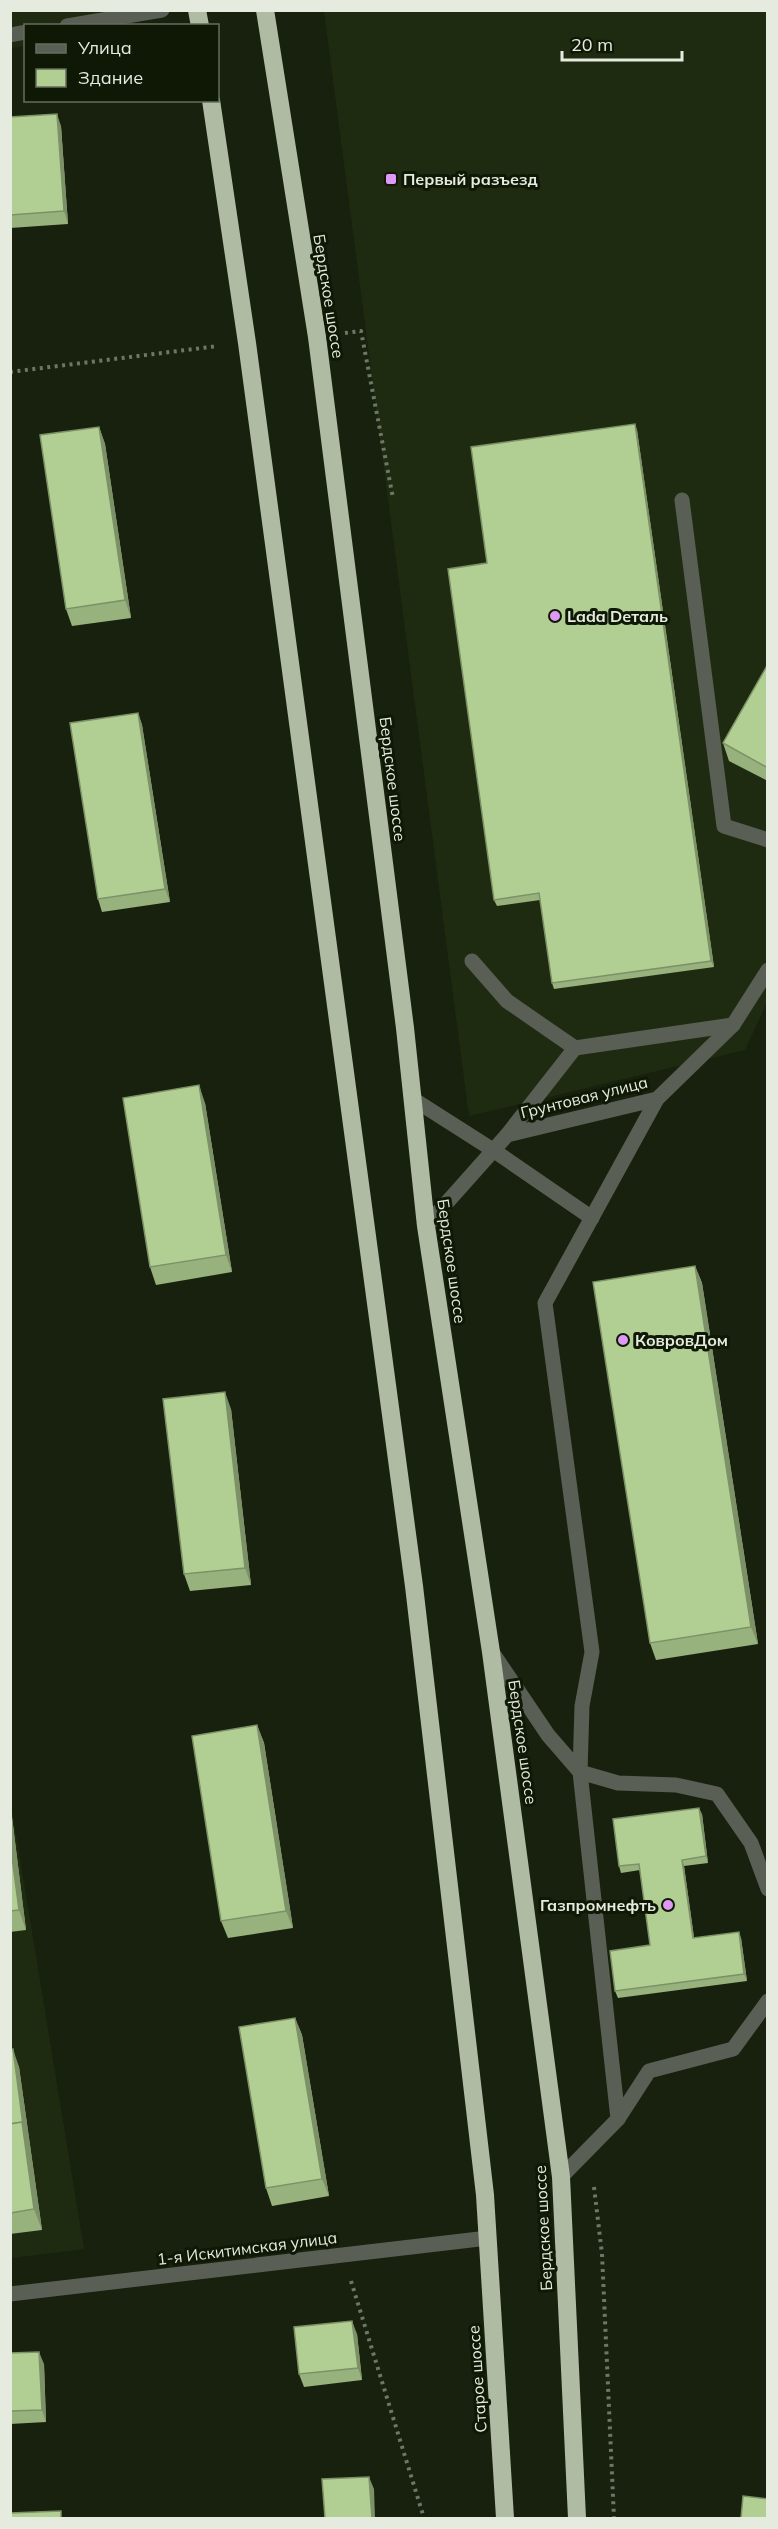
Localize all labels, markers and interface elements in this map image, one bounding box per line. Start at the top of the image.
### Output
legend [24,24,219,102]
scale bar [562,24,682,62]
text: 20 m [571,33,613,56]
text: Улица [77,36,132,59]
text: Здание [78,66,143,89]
place label: Первый разъезд [403,169,538,189]
marker: Первый разъезд [384,172,398,186]
street label: Бердское шоссе [309,232,349,360]
place label: Lada Dеталь [567,606,668,626]
marker: Lada Dеталь [548,609,562,623]
street label: Бердское шоссе [375,715,411,843]
street label: Грунтовая улица [518,1072,650,1122]
street label: Бердское шоссе [433,1197,471,1325]
place label: КовровДом [635,1330,728,1350]
marker: КовровДом [616,1333,630,1347]
street label: Бердское шоссе [504,1678,542,1806]
place label: Газпромнефть [540,1895,656,1915]
marker: Газпромнефть [661,1898,675,1912]
street label: Бердское шоссе [530,2165,556,2291]
street label: 1-я Искитимская улица [156,2227,338,2269]
street label: Старое шоссе [463,2325,491,2433]

